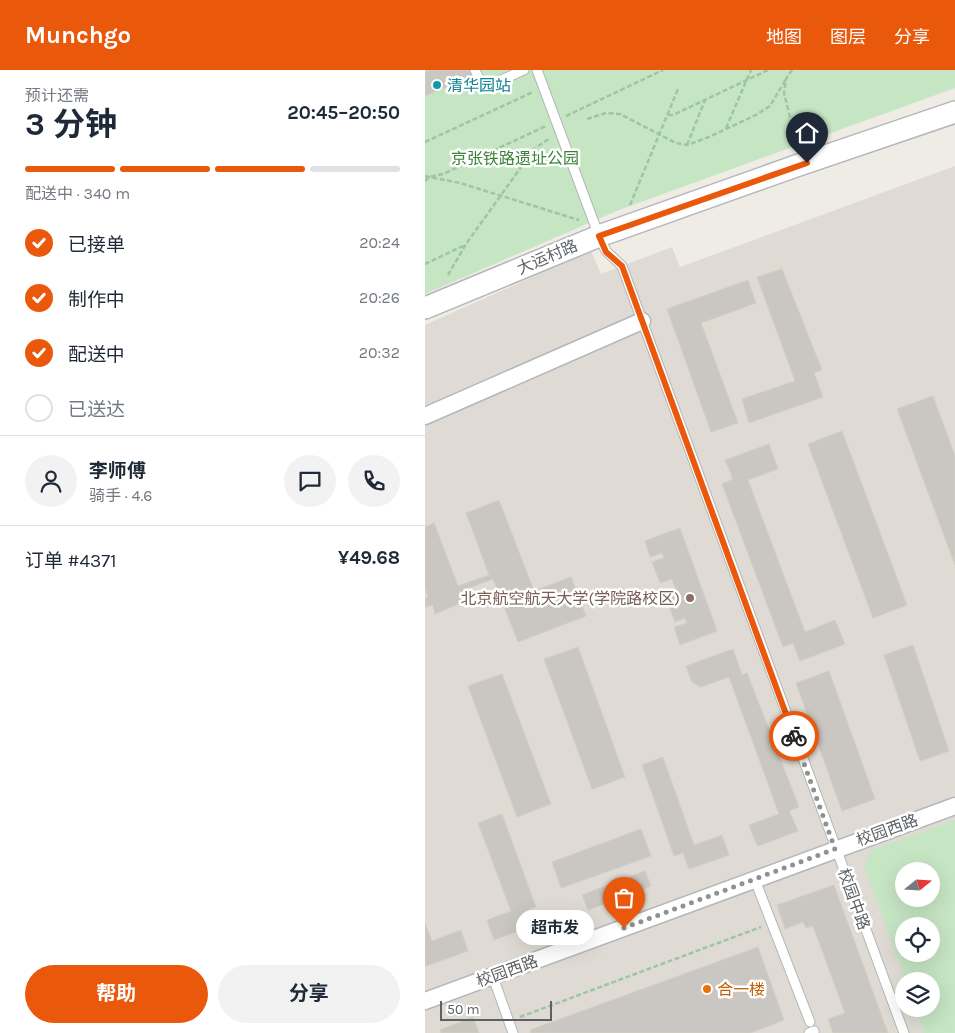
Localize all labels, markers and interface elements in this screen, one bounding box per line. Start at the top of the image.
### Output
text: Munchgo [25,21,131,49]
text: 地图 [766,26,802,48]
text: 图层 [830,26,866,48]
text: 分享 [894,26,930,48]
place label: 清华园站 [447,76,511,95]
marker: 清华园站 [431,79,443,91]
text: 预计还需 [25,86,89,105]
text: 20:45–20:50 [287,102,400,124]
text: 3 分钟 [25,106,117,143]
pin [786,112,828,163]
icon: home [793,119,821,147]
park label: 京张铁路遗址公园 [451,149,579,168]
text: 配送中 · 340 m [25,184,130,203]
icon: check [25,229,53,257]
text: 20:24 [359,233,400,252]
text: 已接单 [68,234,125,256]
street label: 大运村路 [514,236,580,278]
icon: check [25,284,53,312]
text: 20:26 [359,288,400,307]
text: 制作中 [68,289,125,311]
icon: check [25,339,53,367]
text: 20:32 [359,343,400,362]
text: 配送中 [68,344,125,366]
text: 已送达 [68,399,125,421]
button: person [25,455,77,507]
button: chat [284,455,336,507]
button: phone [348,455,400,507]
text: 李师傅 [89,460,146,482]
text: 骑手 · 4.6 [89,486,152,505]
text: ¥49.68 [338,547,400,569]
text: 订单 #4371 [25,550,116,572]
place label: 北京航空航天大学(学院路校区) [461,589,680,608]
marker: 北京航空航天大学(学院路校区) [684,592,696,604]
courier [769,711,819,761]
icon: bike [780,722,808,750]
street label: 校园西路 [854,810,920,850]
north arrow [895,862,940,908]
map controls [895,862,940,1017]
street label: 校园中路 [834,866,874,932]
pin [603,877,645,928]
icon: bag [610,884,638,912]
callout: 超市发 [516,910,594,946]
button: locate [895,917,940,962]
text: 超市发 [531,918,579,937]
street label: 校园西路 [474,951,540,991]
button: 帮助 [25,965,208,1023]
button: 分享 [218,965,400,1023]
button: layers [895,972,940,1017]
place label: 合一楼 [717,980,765,999]
marker: 合一楼 [701,983,713,995]
scale bar [440,998,553,1021]
text: 50 m [447,1001,480,1018]

